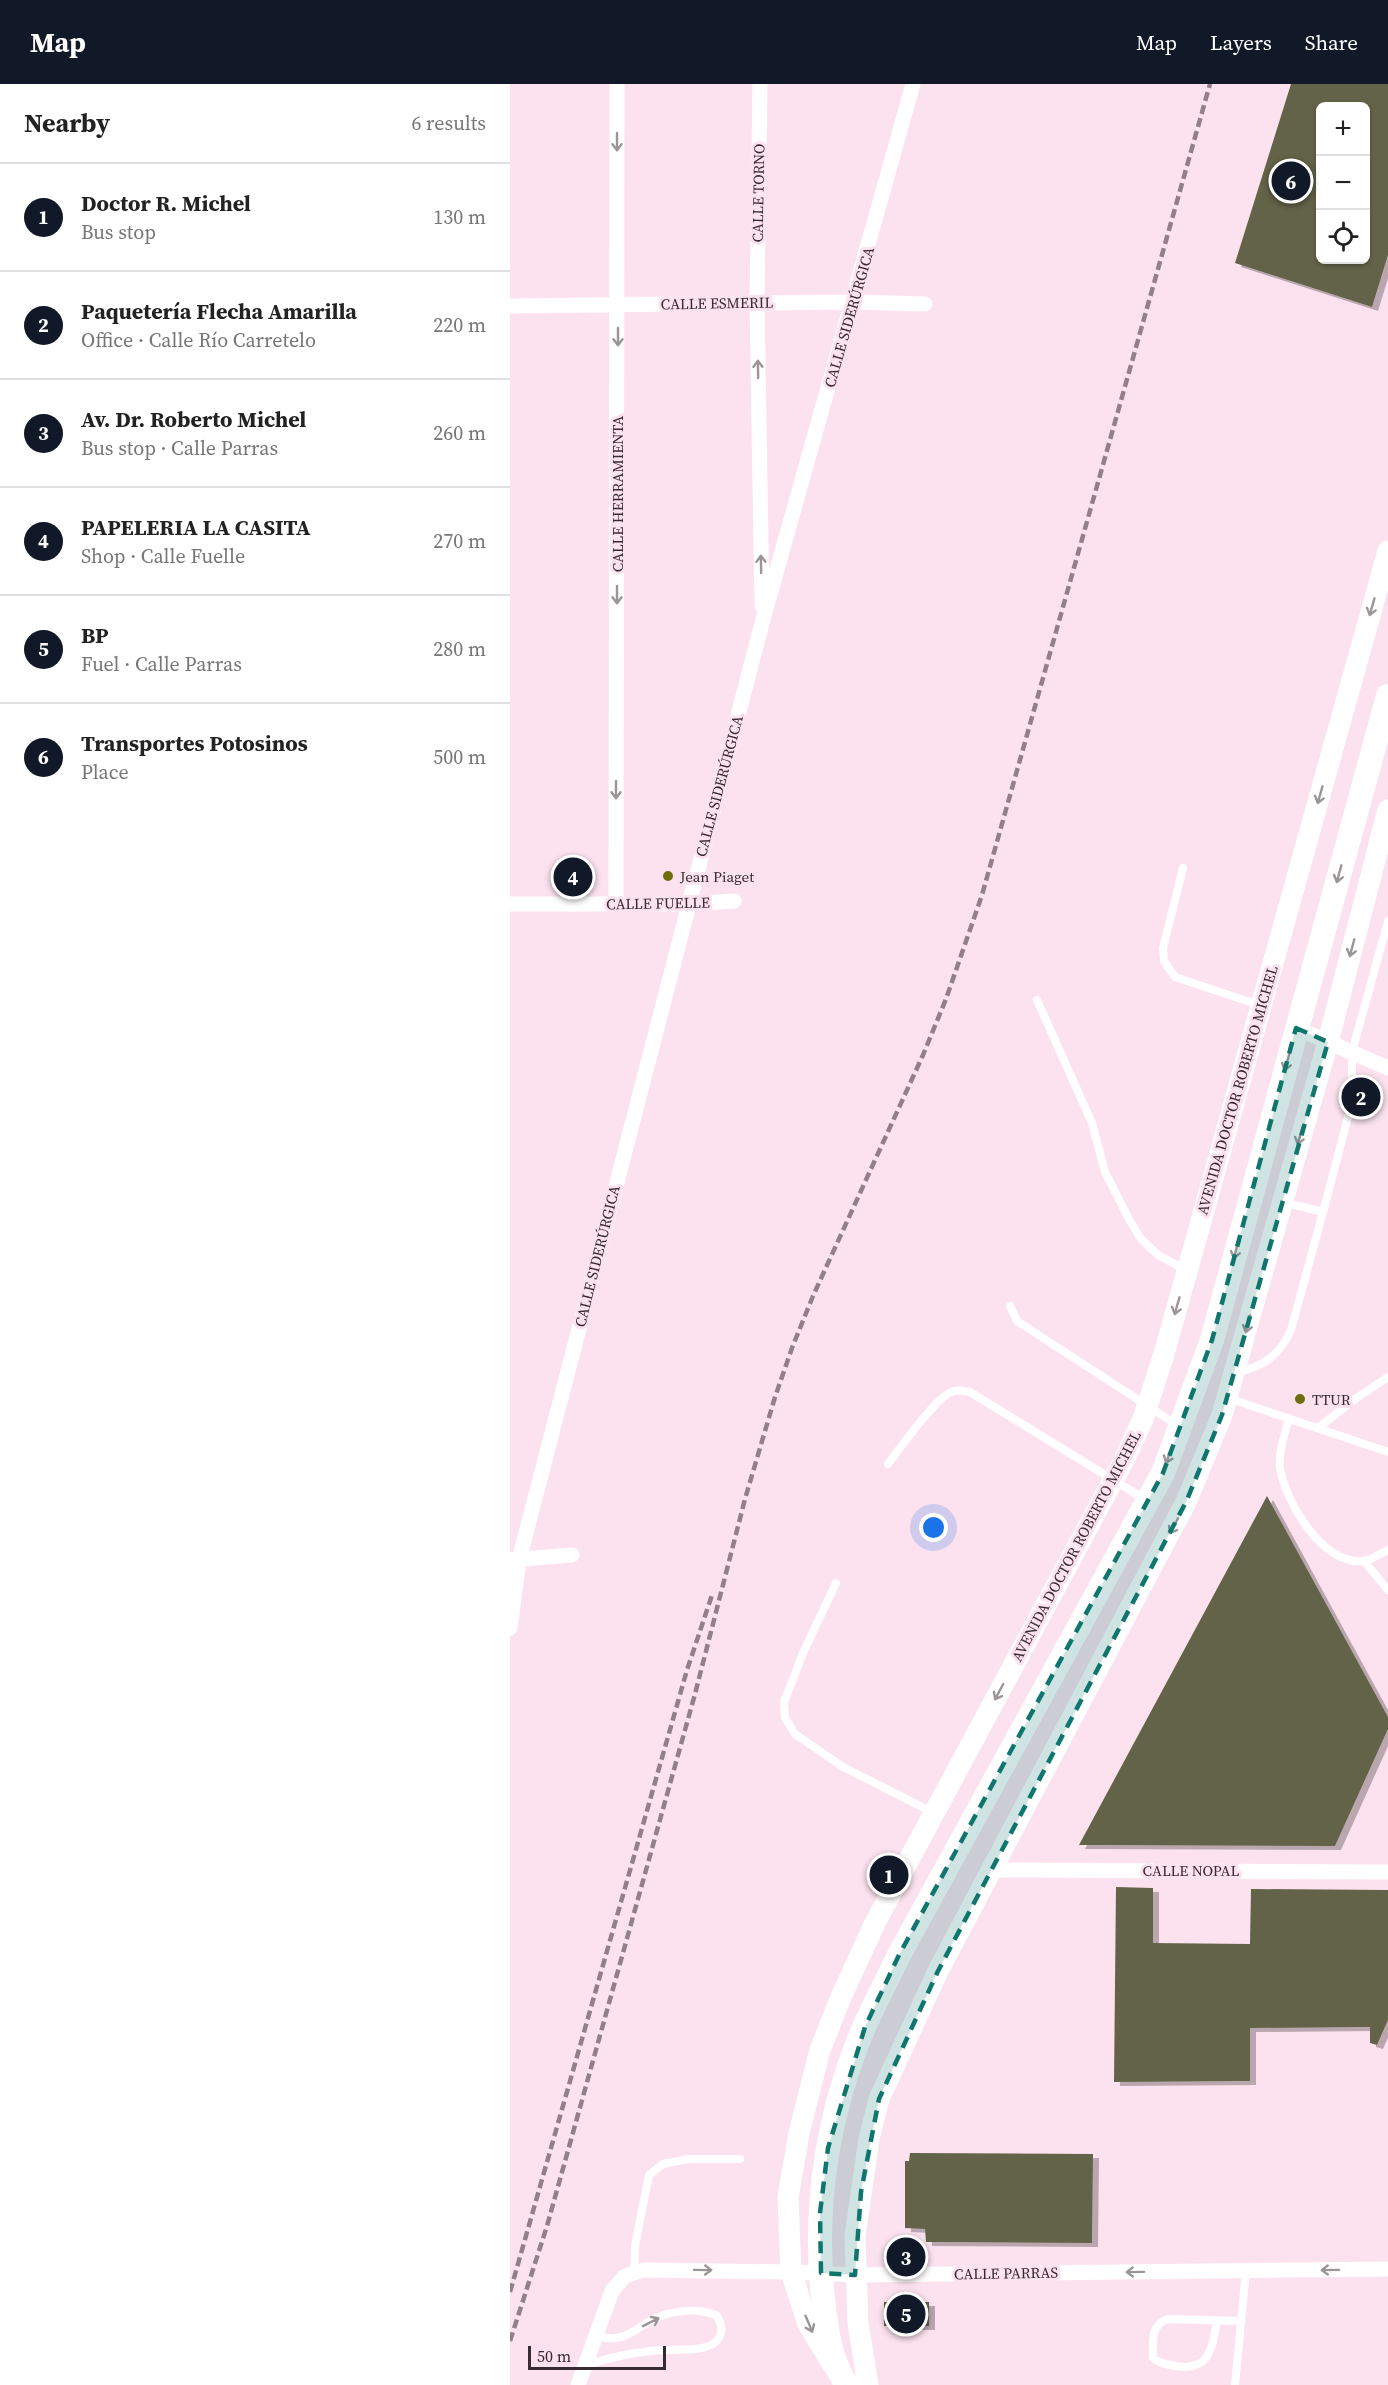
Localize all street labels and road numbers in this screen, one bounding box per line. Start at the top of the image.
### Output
street label: CALLE TORNO [747,143,769,243]
street label: CALLE SIDERÚRGICA [819,244,879,390]
street label: CALLE ESMERIL [661,292,774,314]
street label: CALLE HERRAMIENTA [607,416,628,572]
street label: CALLE SIDERÚRGICA [690,713,748,859]
street label: CALLE FUELLE [606,892,710,914]
street label: AVENIDA DOCTOR ROBERTO MICHEL [1191,963,1283,1217]
street label: CALLE SIDERÚRGICA [569,1183,625,1329]
street label: AVENIDA DOCTOR ROBERTO MICHEL [1006,1427,1146,1665]
street label: CALLE NOPAL [1143,1860,1239,1881]
street label: CALLE PARRAS [954,2262,1059,2284]

